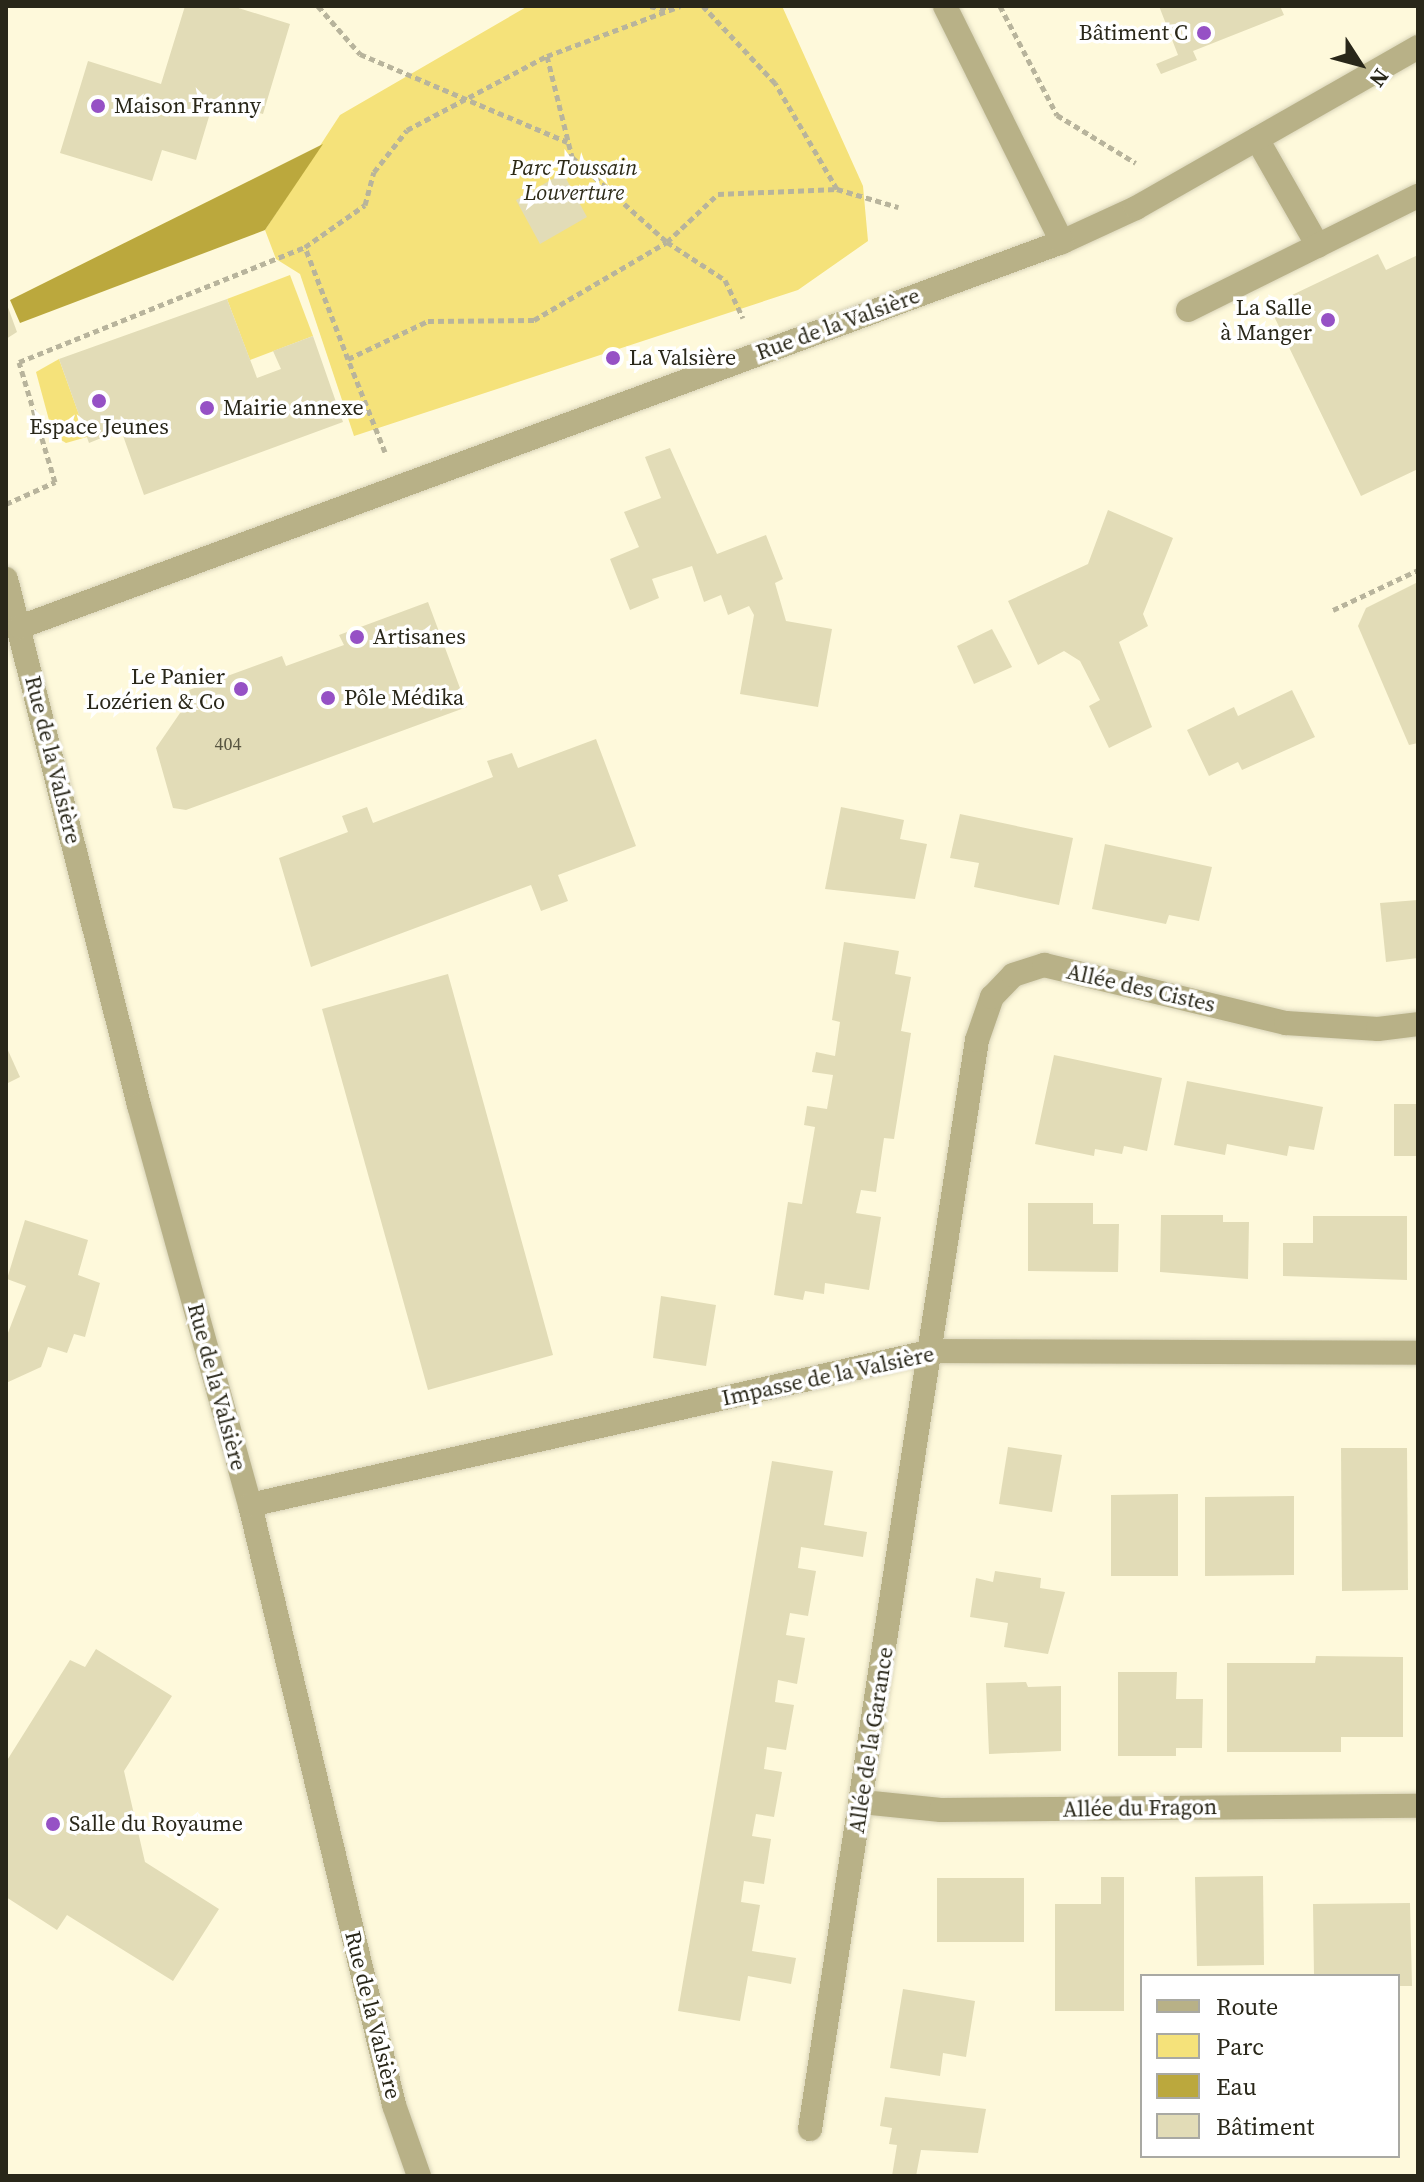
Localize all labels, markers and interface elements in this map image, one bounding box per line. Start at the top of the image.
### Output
place label: Bâtiment C [1079,20,1188,46]
marker: Bâtiment C [1195,24,1213,42]
north arrow [1320,24,1400,104]
text: N [1363,63,1396,93]
place label: Maison Franny [114,93,261,119]
marker: Maison Franny [89,97,107,115]
park label: Parc Toussain Louverture [511,154,637,206]
street label: Rue de la Valsière [752,282,924,366]
place label: La Salle à Manger [1220,294,1312,346]
marker: La Salle à Manger [1319,311,1337,329]
place label: La Valsière [629,345,737,371]
marker: La Valsière [604,349,622,367]
marker: Espace Jeunes [90,392,108,410]
place label: Mairie annexe [223,395,364,421]
marker: Mairie annexe [198,399,216,417]
place label: Espace Jeunes [29,414,169,440]
place label: Artisanes [373,624,466,650]
marker: Artisanes [348,628,366,646]
place label: Le Panier Lozérien & Co [86,663,225,714]
street label: Rue de la Valsière [19,673,87,847]
marker: Le Panier Lozérien & Co [232,680,250,698]
place label: Pôle Médika [344,685,464,711]
marker: Pôle Médika [319,689,337,707]
house number: 404 [215,733,241,755]
street label: Allée des Cistes [1064,958,1218,1018]
street label: Rue de la Valsière [182,1300,252,1474]
street label: Impasse de la Valsière [719,1341,937,1411]
street label: Allée de la Garance [843,1645,899,1835]
street label: Allée du Fragon [1063,1793,1217,1823]
place label: Salle du Royaume [69,1811,243,1837]
marker: Salle du Royaume [44,1815,62,1833]
street label: Rue de la Valsière [339,1928,407,2102]
legend [1140,1974,1400,2158]
text: Route [1216,1990,1278,2023]
text: Parc [1216,2030,1264,2063]
text: Eau [1216,2070,1257,2103]
text: Bâtiment [1216,2110,1314,2143]

